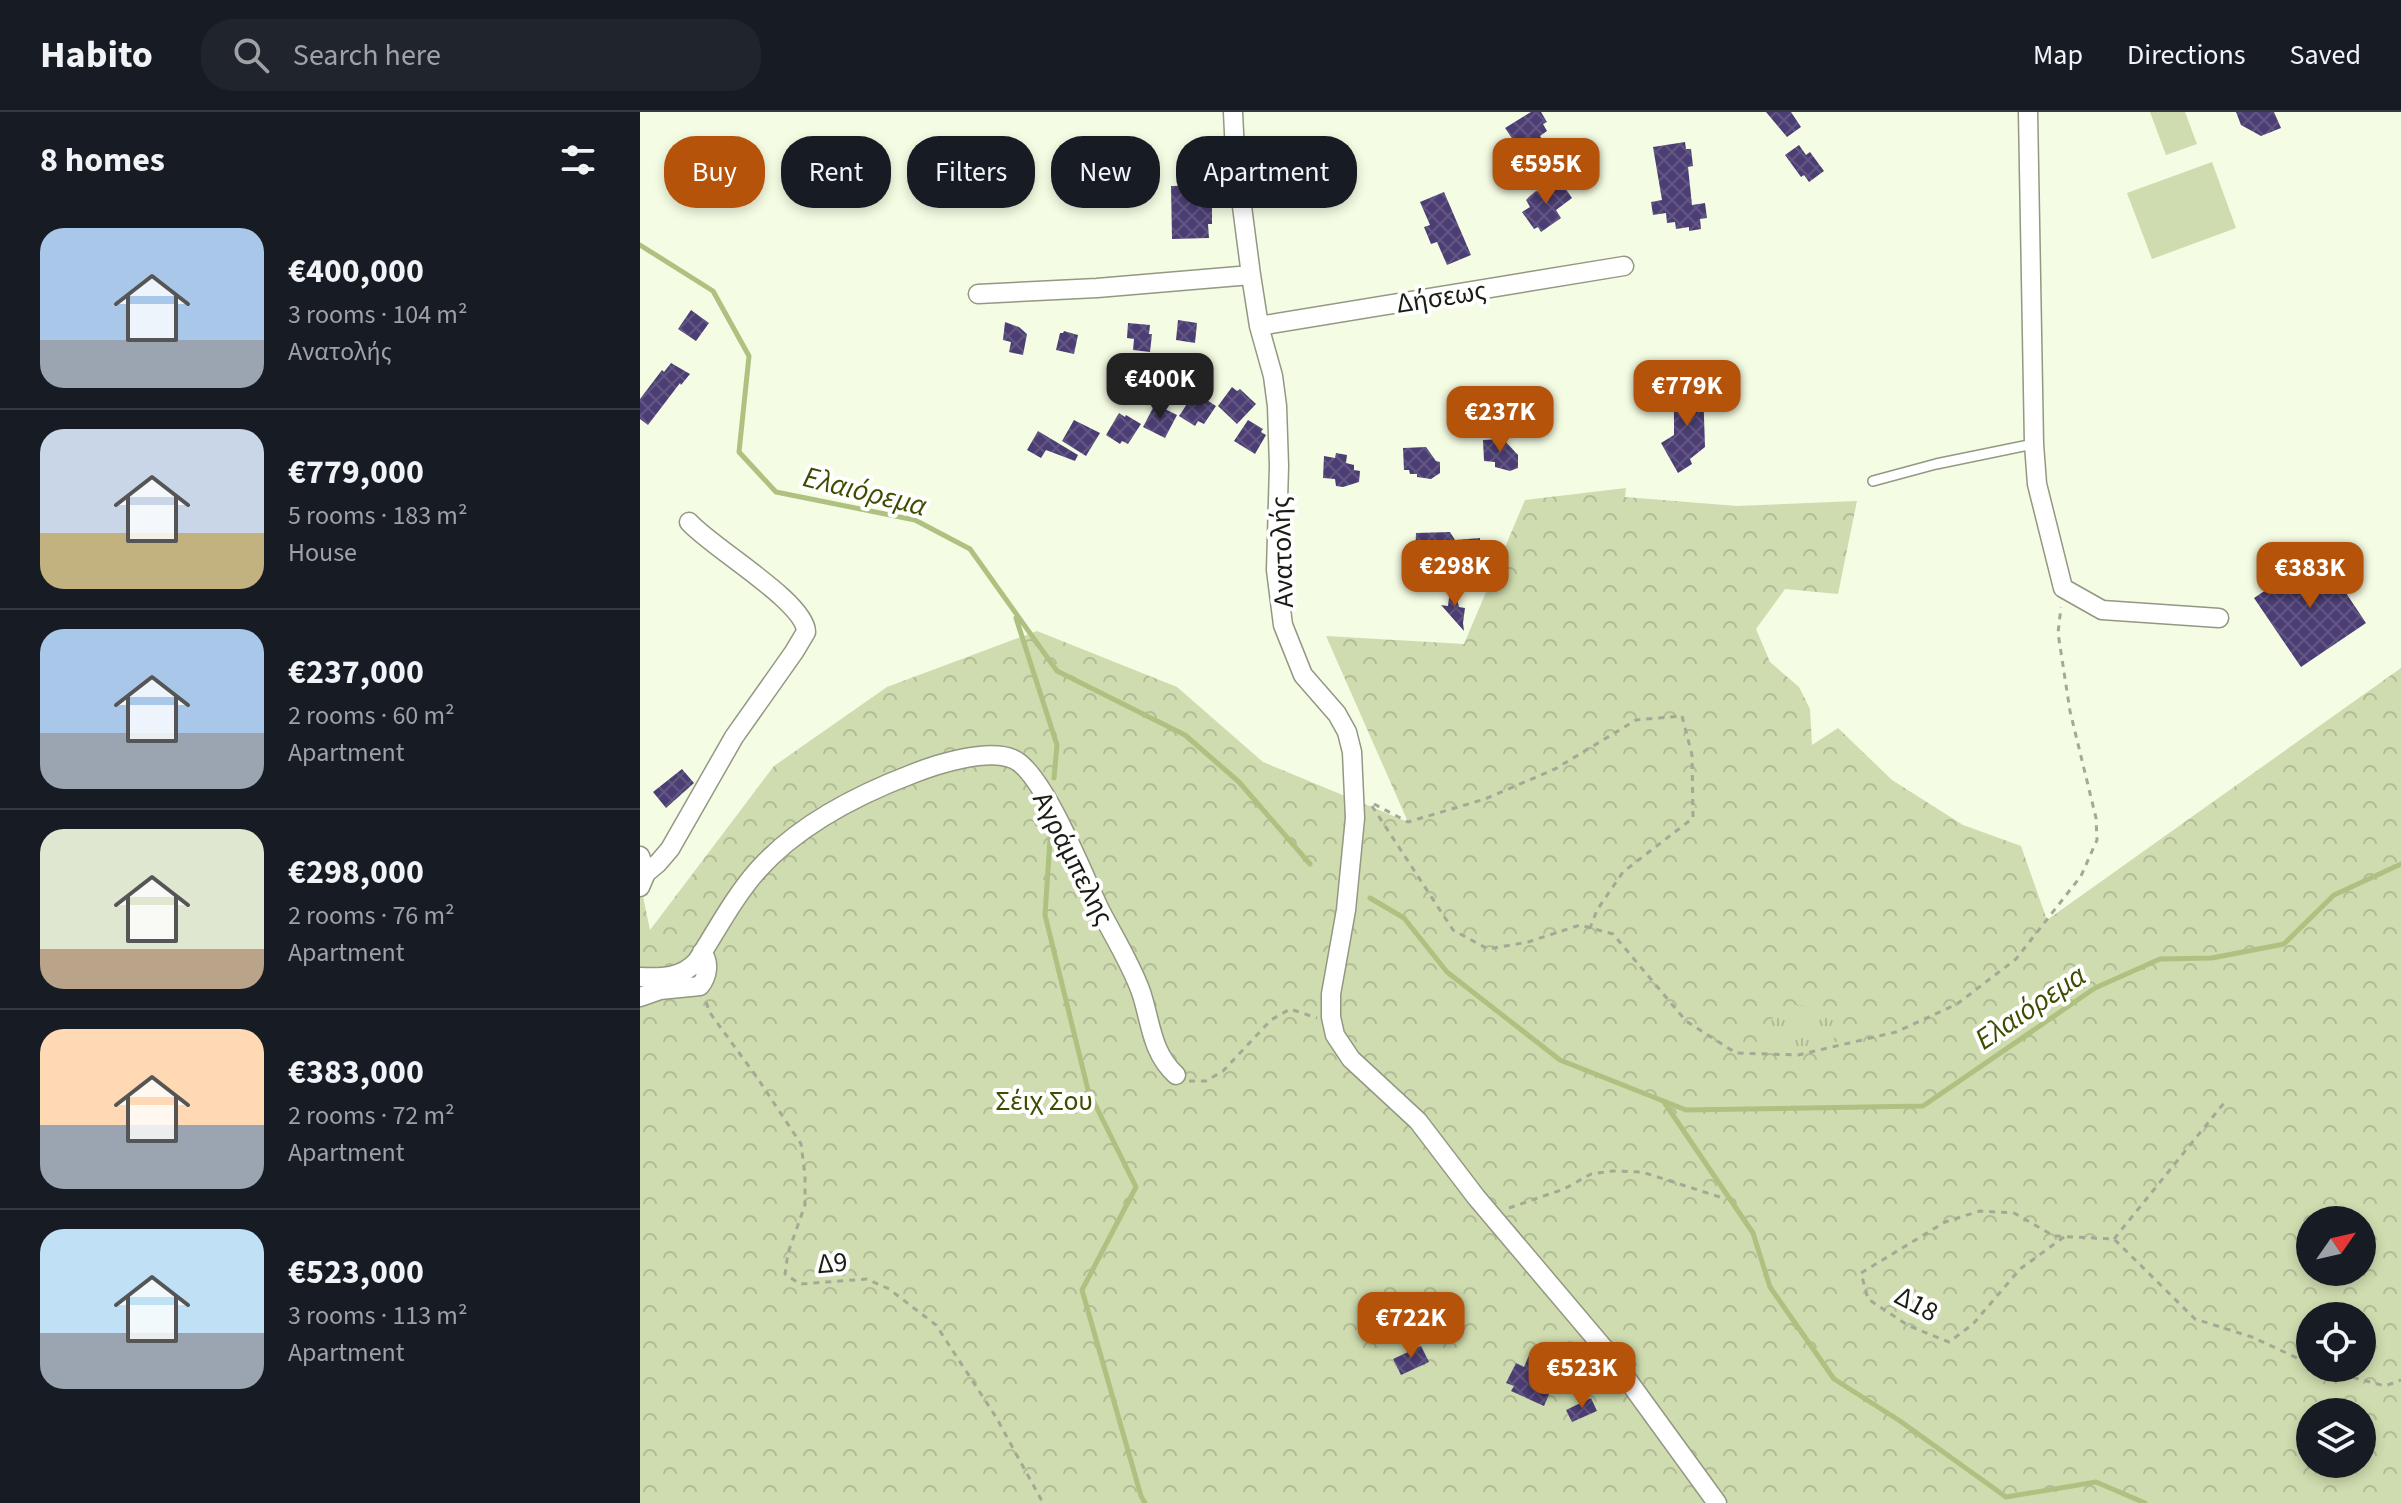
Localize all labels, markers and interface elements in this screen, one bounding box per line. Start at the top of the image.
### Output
search box [201,19,761,91]
text: Habito [40,28,153,82]
icon: search [229,33,273,77]
text: Search here [293,34,441,77]
text: Map [2033,35,2083,75]
text: Directions [2127,35,2246,75]
text: Saved [2290,35,2361,75]
text: 8 homes [40,136,165,185]
chip: Buy [664,136,765,208]
chip: Rent [781,136,891,208]
chip: Filters [907,136,1035,208]
chip: New [1051,136,1160,208]
chip: Apartment [1176,136,1357,208]
icon: filters [556,138,600,182]
pin: €595K [1490,138,1602,206]
text: €595K [1511,145,1581,182]
text: €400,000 [288,247,424,296]
icon: home [104,260,200,356]
street label: Δήσεως [1393,270,1489,324]
text: 3 rooms · 104 m² [288,296,467,333]
text: Ανατολής [288,333,392,370]
pin: €400K [1104,353,1216,421]
text: €400K [1125,360,1195,397]
pin: €779K [1631,360,1743,428]
text: €779K [1652,367,1722,404]
pin: €237K [1444,386,1556,454]
text: €237K [1465,393,1535,430]
text: €779,000 [288,448,424,497]
water label: Ελαιόρεμα [799,455,931,528]
icon: home [104,461,200,557]
street label: Ανατολής [1260,495,1304,609]
text: 5 rooms · 183 m² [288,497,467,534]
text: House [288,534,357,571]
pin: €298K [1399,540,1511,608]
pin: €383K [2254,542,2366,610]
text: €298K [1420,547,1490,584]
text: €383K [2275,549,2345,586]
text: €237,000 [288,648,424,697]
icon: home [104,661,200,757]
text: 2 rooms · 60 m² [288,697,455,734]
text: Apartment [288,734,405,771]
street label: Αγράμπελης [1022,785,1124,932]
text: €298,000 [288,848,424,897]
icon: home [104,861,200,957]
text: 2 rooms · 76 m² [288,897,455,934]
text: Apartment [288,934,405,971]
water label: Ελαιόρεμα [1966,954,2094,1060]
text: €383,000 [288,1048,424,1097]
icon: home [104,1061,200,1157]
park label: Σέιχ Σου [995,1081,1093,1121]
text: 2 rooms · 72 m² [288,1097,455,1134]
text: Apartment [288,1134,405,1171]
north arrow [2296,1206,2376,1286]
map controls [2296,1206,2376,1478]
street label: Δ9 [815,1242,849,1284]
text: €523,000 [288,1248,424,1297]
icon: home [104,1261,200,1357]
street label: Δ18 [1888,1276,1945,1332]
pin: €722K [1355,1292,1467,1360]
text: 3 rooms · 113 m² [288,1297,467,1334]
text: €722K [1376,1299,1446,1336]
button: locate [2296,1302,2376,1382]
text: Apartment [288,1334,405,1371]
pin: €523K [1526,1342,1638,1410]
text: €523K [1547,1349,1617,1386]
button: layers [2296,1398,2376,1478]

